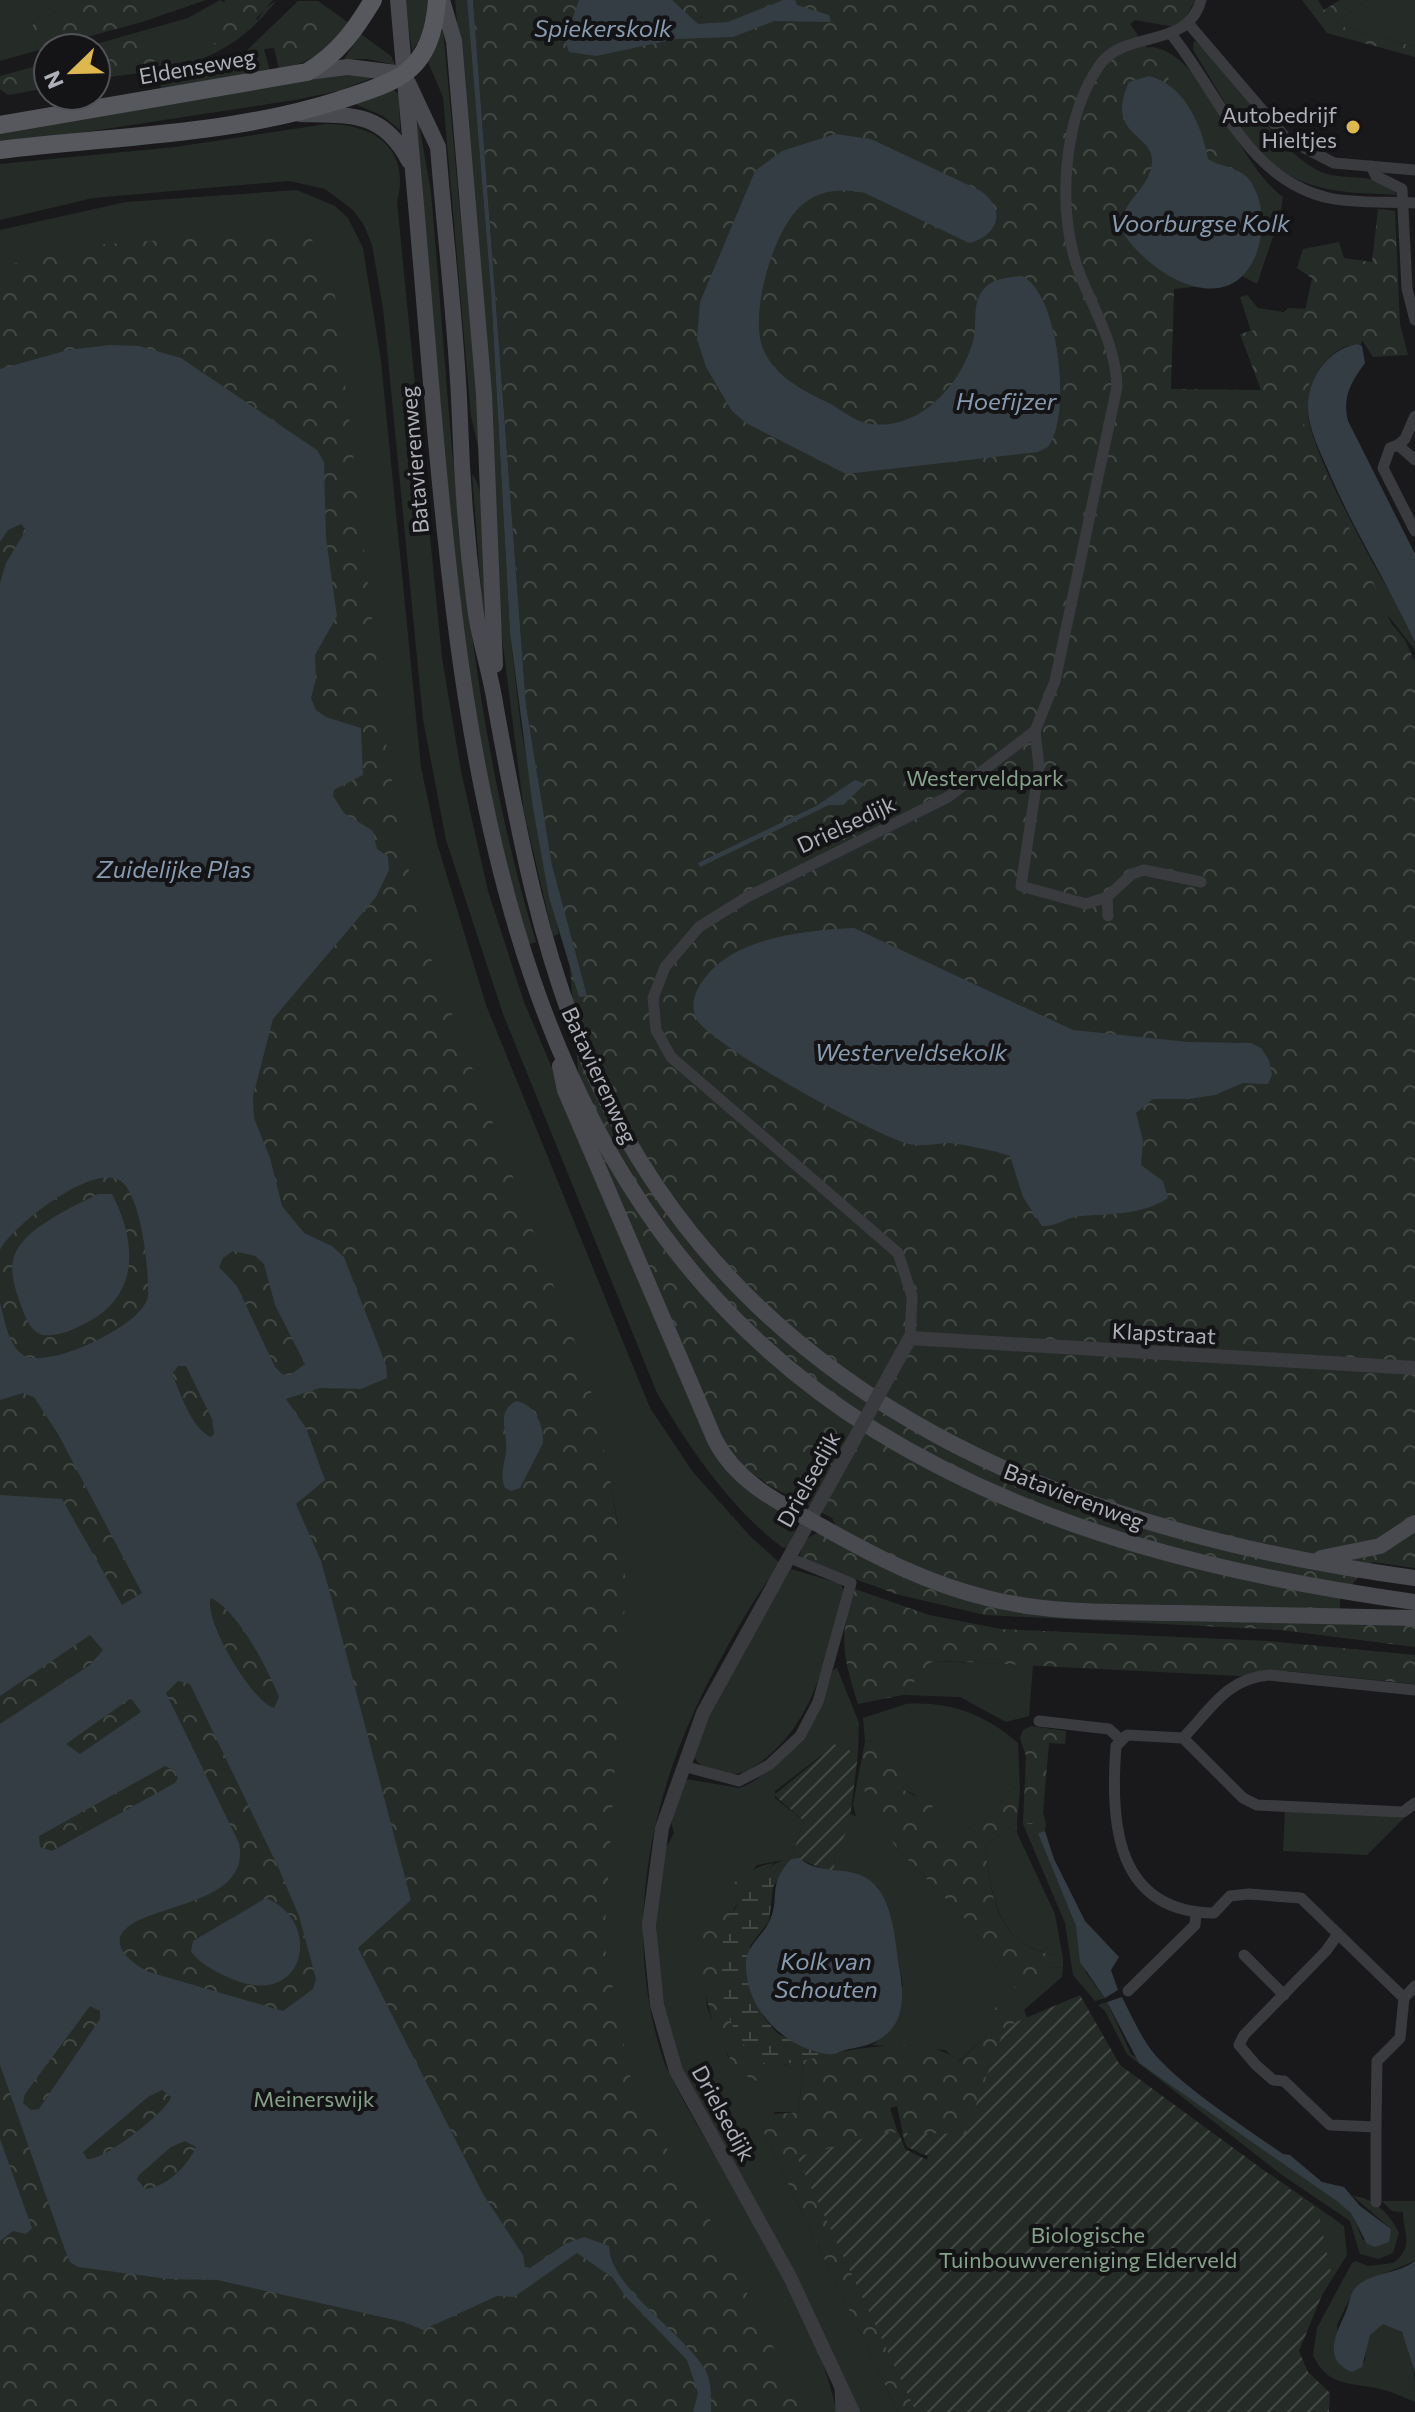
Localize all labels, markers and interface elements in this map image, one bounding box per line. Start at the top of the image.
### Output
water label: Spiekerskolk [534,13,673,42]
north arrow [32,32,112,112]
street label: Eldenseweg [137,42,257,90]
text: N [37,67,69,93]
place label: Autobedrijf Hieltjes [1222,101,1337,153]
marker: Autobedrijf Hieltjes [1344,118,1362,136]
water label: Voorburgse Kolk [1110,208,1291,237]
street label: Batavierenweg [394,385,434,535]
water label: Hoefijzer [956,386,1058,415]
park label: Westerveldpark [906,764,1064,791]
street label: Drielsedijk [793,789,900,858]
water label: Zuidelijke Plas [96,854,252,883]
street label: Batavierenweg [557,1002,643,1148]
water label: Westerveldsekolk [815,1037,1008,1066]
street label: Klapstraat [1111,1317,1217,1349]
street label: Drielsedijk [771,1426,845,1532]
street label: Batavierenweg [1000,1457,1148,1535]
water label: Kolk van Schouten [774,1946,878,2003]
street label: Drielsedijk [687,2060,761,2166]
park label: Meinerswijk [253,2085,375,2112]
park label: Biologische Tuinbouwvereniging Elderveld [939,2221,1237,2273]

